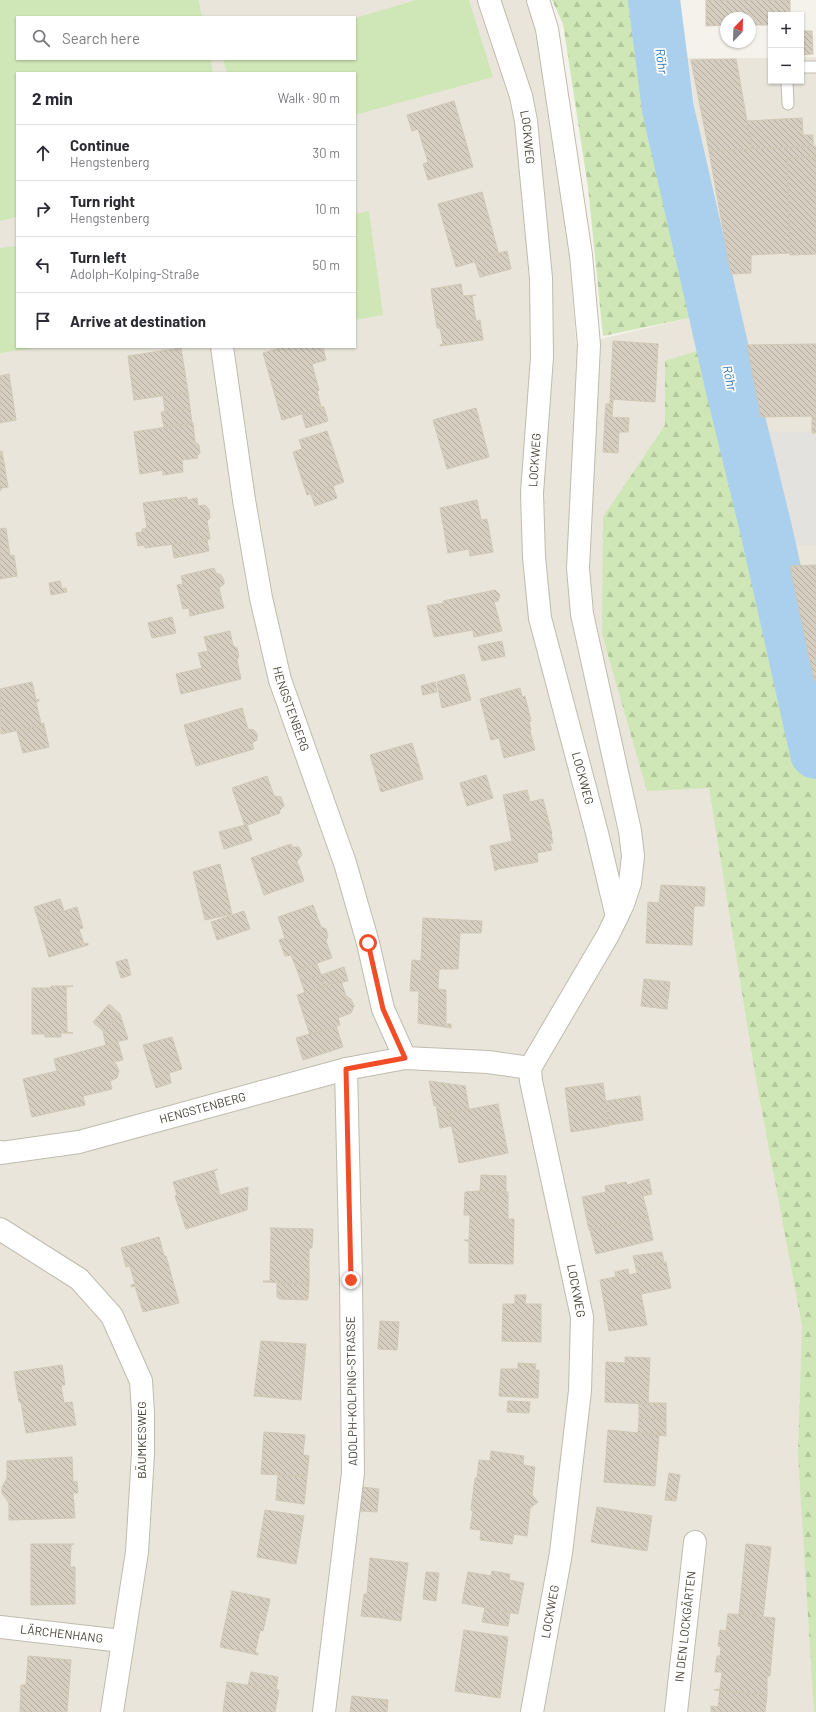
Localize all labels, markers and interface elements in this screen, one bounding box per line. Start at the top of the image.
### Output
north arrow [720,12,756,48]
map controls [768,12,804,84]
button: + [768,12,804,48]
search box [16,16,356,60]
icon: search [30,27,52,49]
text: Search here [62,29,140,47]
water label: Röhr [652,47,672,75]
button: − [768,48,804,84]
text: 2 min [32,88,73,108]
text: Walk · 90 m [278,90,340,106]
street label: LOCKWEG [518,109,538,165]
text: Continue [70,136,130,154]
icon: ahead [32,142,54,164]
text: 30 m [313,145,340,161]
text: Hengstenberg [70,154,149,170]
text: Turn right [70,192,135,210]
icon: right [32,198,54,220]
text: 10 m [315,201,340,217]
text: Hengstenberg [70,210,149,226]
text: Turn left [70,248,126,266]
icon: left [32,254,54,276]
text: 50 m [313,257,340,273]
text: Adolph-Kolping-Straße [70,266,199,282]
icon: arrive [32,310,54,332]
text: Arrive at destination [70,312,206,330]
water label: Röhr [719,364,741,393]
street label: LOCKWEG [525,433,543,487]
street label: HENGSTENBERG [271,665,313,753]
street label: LOCKWEG [570,750,597,806]
route start [359,934,377,952]
street label: HENGSTENBERG [158,1089,247,1126]
street label: LOCKWEG [565,1263,589,1319]
route end [342,1271,360,1289]
street label: ADOLPH-KOLPING-STRASSE [343,1316,359,1466]
street label: BÄUMKESWEG [134,1401,148,1479]
street label: IN DEN LOCKGÄRTEN [671,1570,698,1683]
street label: LOCKWEG [538,1584,561,1639]
street label: LÄRCHENHANG [20,1621,104,1645]

